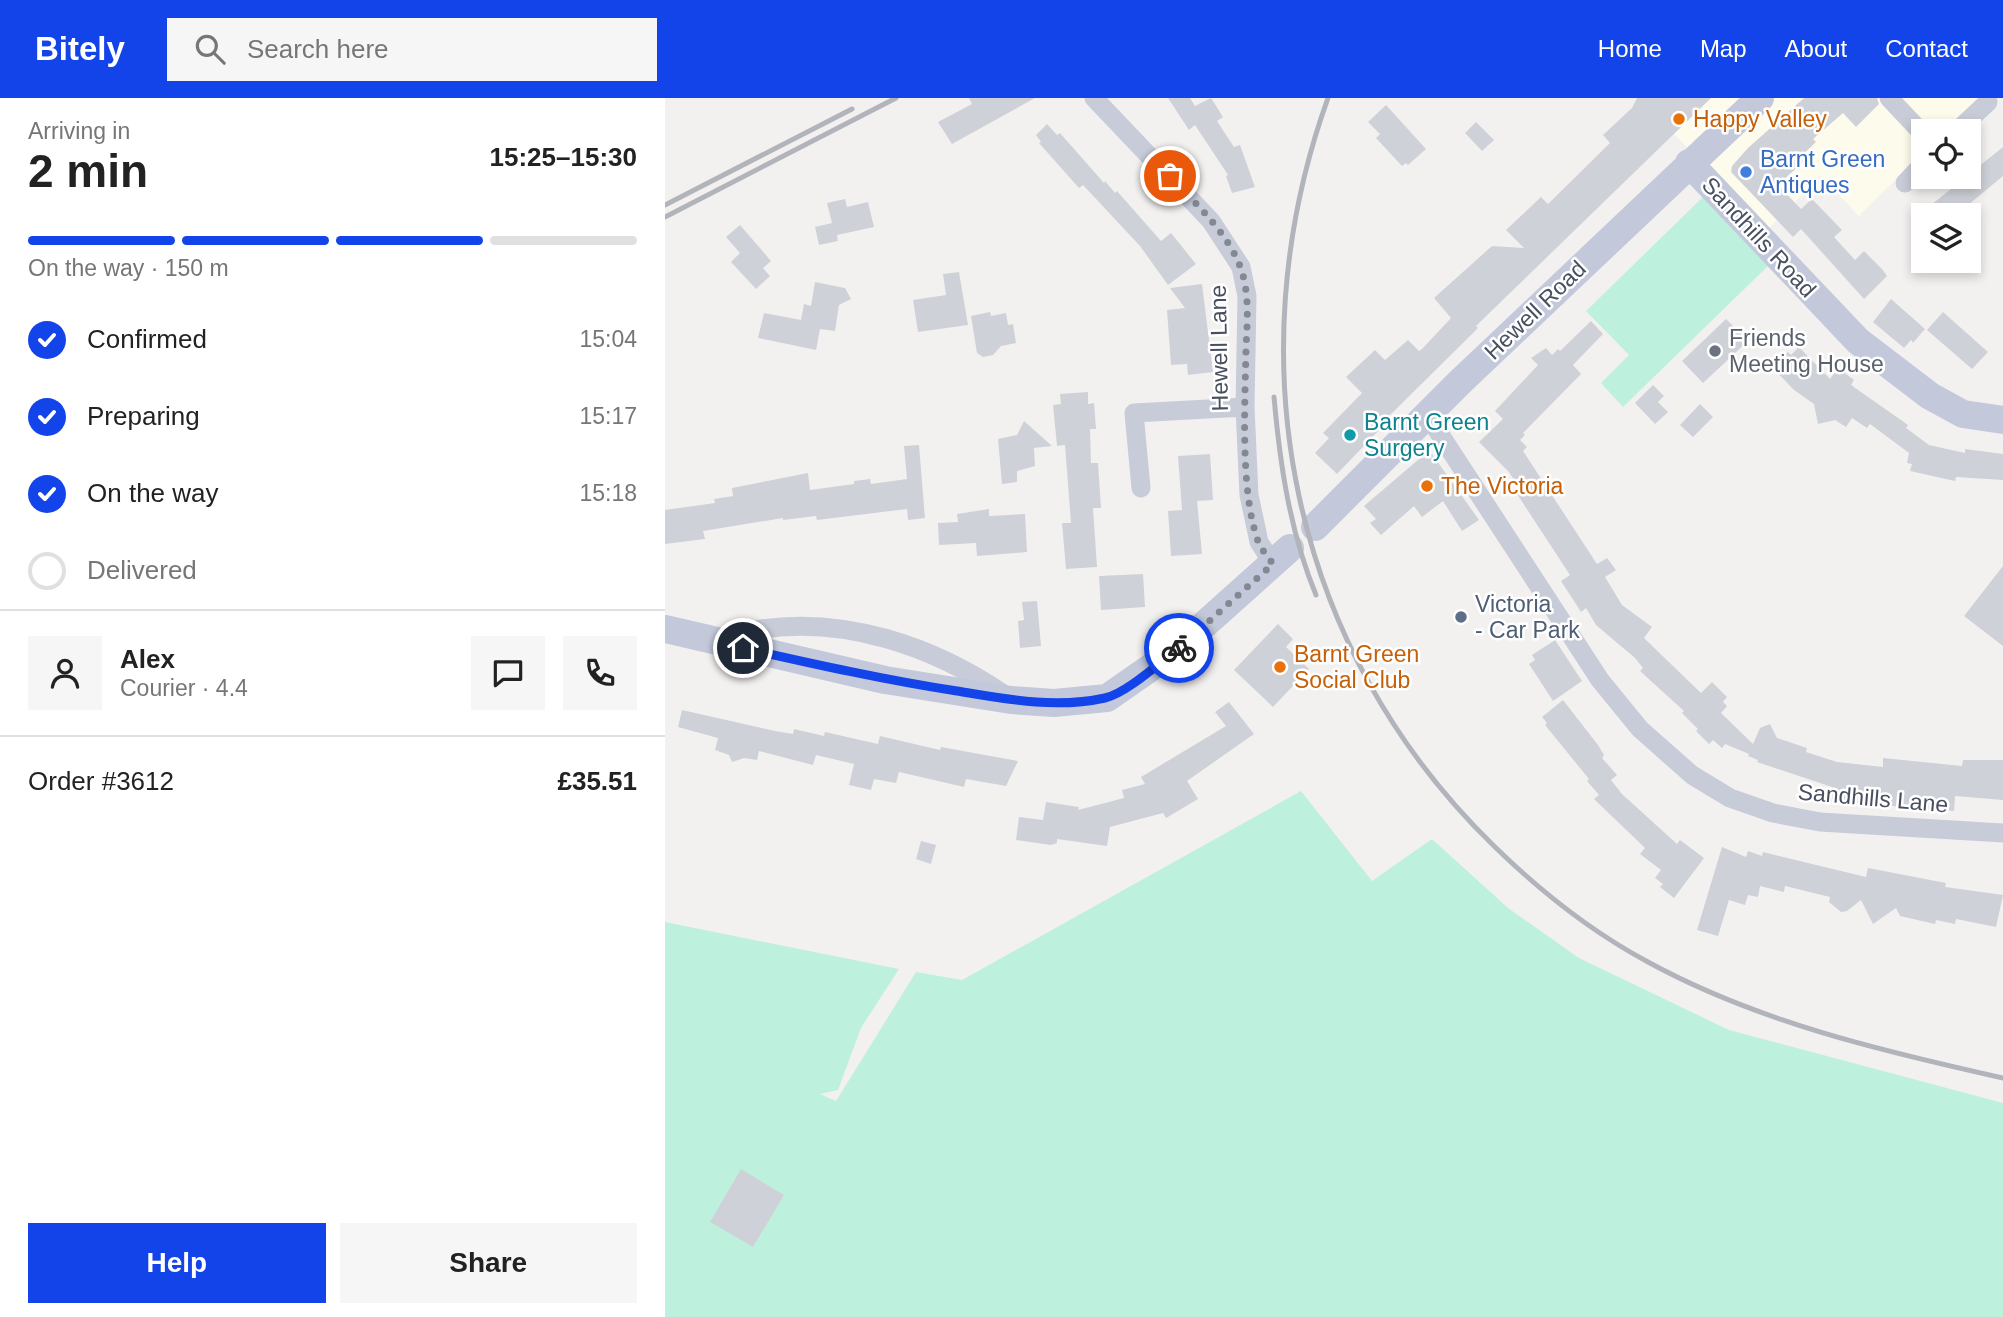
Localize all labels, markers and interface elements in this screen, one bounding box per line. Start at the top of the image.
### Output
search box [167,18,657,81]
text: Bitely [35,30,125,67]
icon: search [191,30,229,68]
text: Search here [247,34,389,64]
text: Home [1598,35,1662,62]
text: Map [1700,35,1747,62]
text: About [1785,35,1847,62]
text: Contact [1885,35,1968,62]
place label: Happy Valley [1693,106,1827,132]
marker: Happy Valley [1671,111,1687,127]
text: Arriving in [28,118,130,144]
map controls [1911,119,1981,273]
button: locate [1911,119,1981,189]
text: 15:25–15:30 [490,142,637,172]
text: 2 min [28,145,148,197]
pin [1140,146,1200,206]
place label: Barnt Green Antiques [1760,146,1885,198]
icon: bag [1151,157,1189,195]
marker: Barnt Green Antiques [1738,164,1754,180]
street label: Sandhills Road [1697,172,1821,302]
button: layers [1911,203,1981,273]
text: On the way · 150 m [28,255,229,281]
street label: Hewell Road [1479,255,1591,365]
street label: Hewell Lane [1205,284,1233,412]
icon: check [28,321,66,359]
text: Confirmed [87,324,207,354]
place label: Friends Meeting House [1729,325,1884,377]
text: 15:04 [579,326,637,352]
marker: Friends Meeting House [1707,343,1723,359]
icon: check [28,398,66,436]
text: Preparing [87,401,200,431]
text: 15:17 [579,403,637,429]
place label: Barnt Green Surgery [1364,409,1489,461]
marker: Barnt Green Surgery [1342,427,1358,443]
place label: The Victoria [1441,473,1564,499]
icon: check [28,475,66,513]
text: On the way [87,478,219,508]
marker: The Victoria [1419,478,1435,494]
text: 15:18 [579,480,637,506]
text: Delivered [87,555,197,585]
place label: Victoria - Car Park [1475,591,1580,643]
marker: Victoria - Car Park [1453,609,1469,625]
courier [1144,613,1214,683]
pin [713,618,773,678]
icon: home [724,629,762,667]
icon: bike [1160,629,1198,667]
button: person [28,636,102,710]
button: chat [471,636,545,710]
button: phone [563,636,637,710]
place label: Barnt Green Social Club [1294,641,1419,693]
text: Alex [120,644,175,674]
marker: Barnt Green Social Club [1272,659,1288,675]
text: Courier · 4.4 [120,675,248,701]
text: Order #3612 [28,766,174,796]
text: £35.51 [557,766,637,796]
street label: Sandhills Lane [1797,778,1949,818]
button: Help [28,1223,326,1303]
button: Share [340,1223,637,1303]

